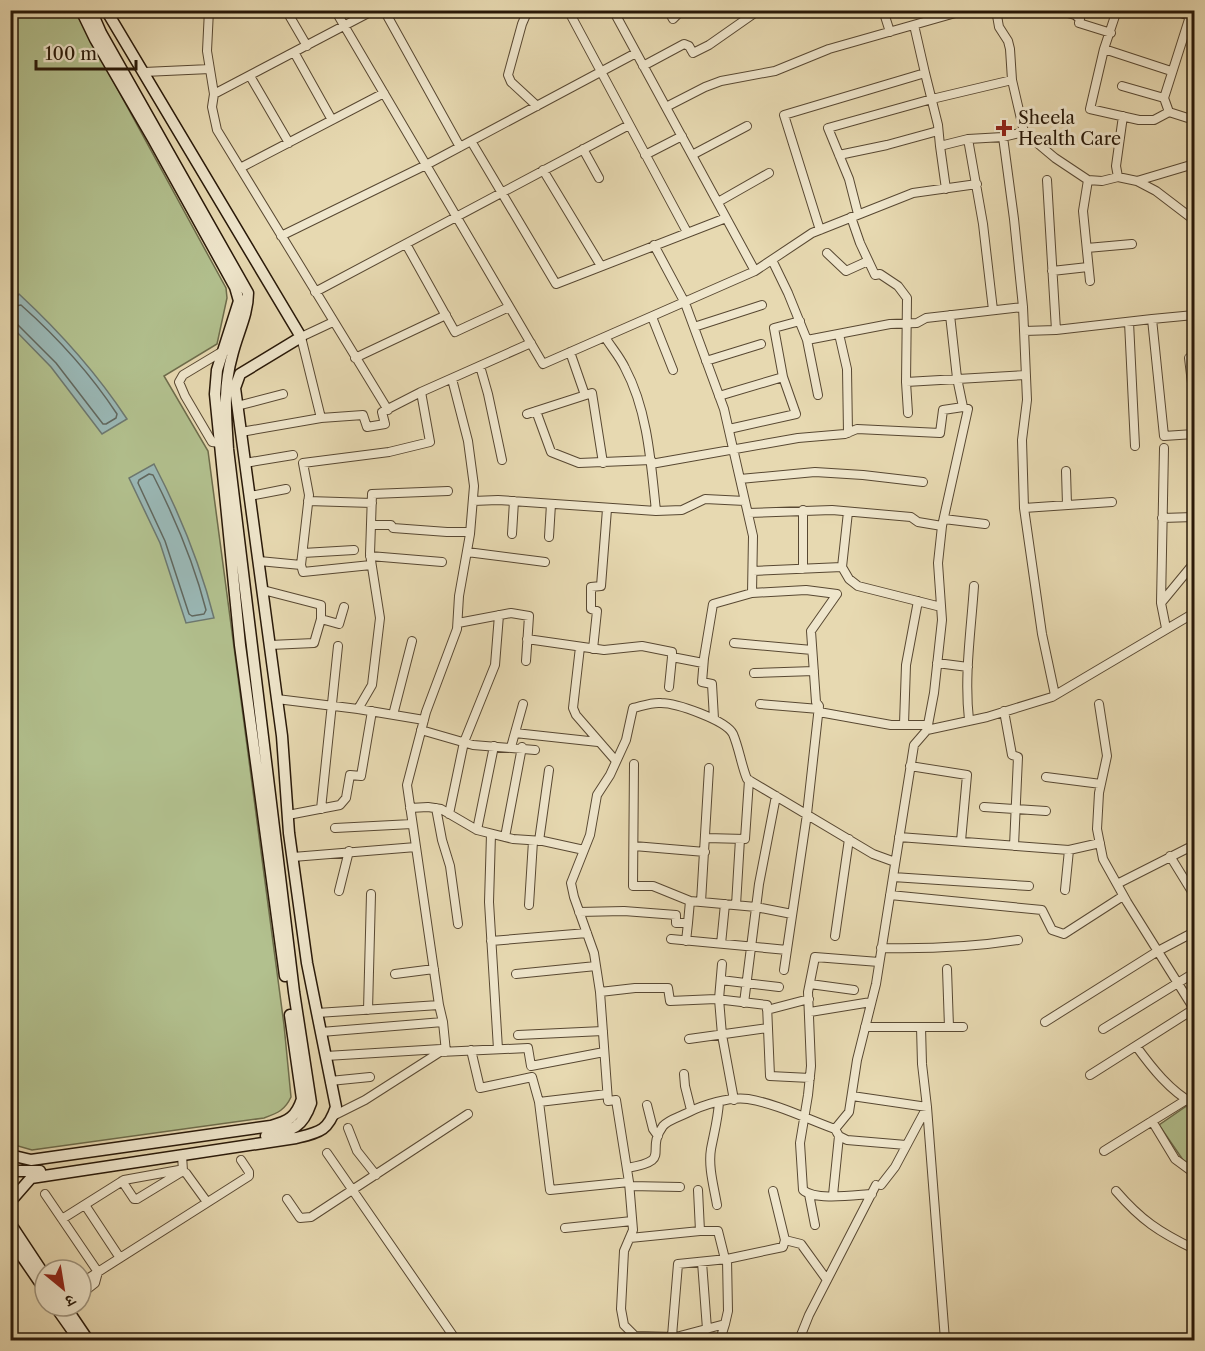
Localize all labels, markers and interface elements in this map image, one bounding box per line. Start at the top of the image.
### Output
scale bar [36,33,136,71]
text: 100 m [45,43,97,65]
place label: Sheela Health Care [1018,107,1121,150]
marker: Sheela Health Care [995,119,1013,137]
north arrow [33,1258,93,1318]
text: उ [60,1290,80,1313]

